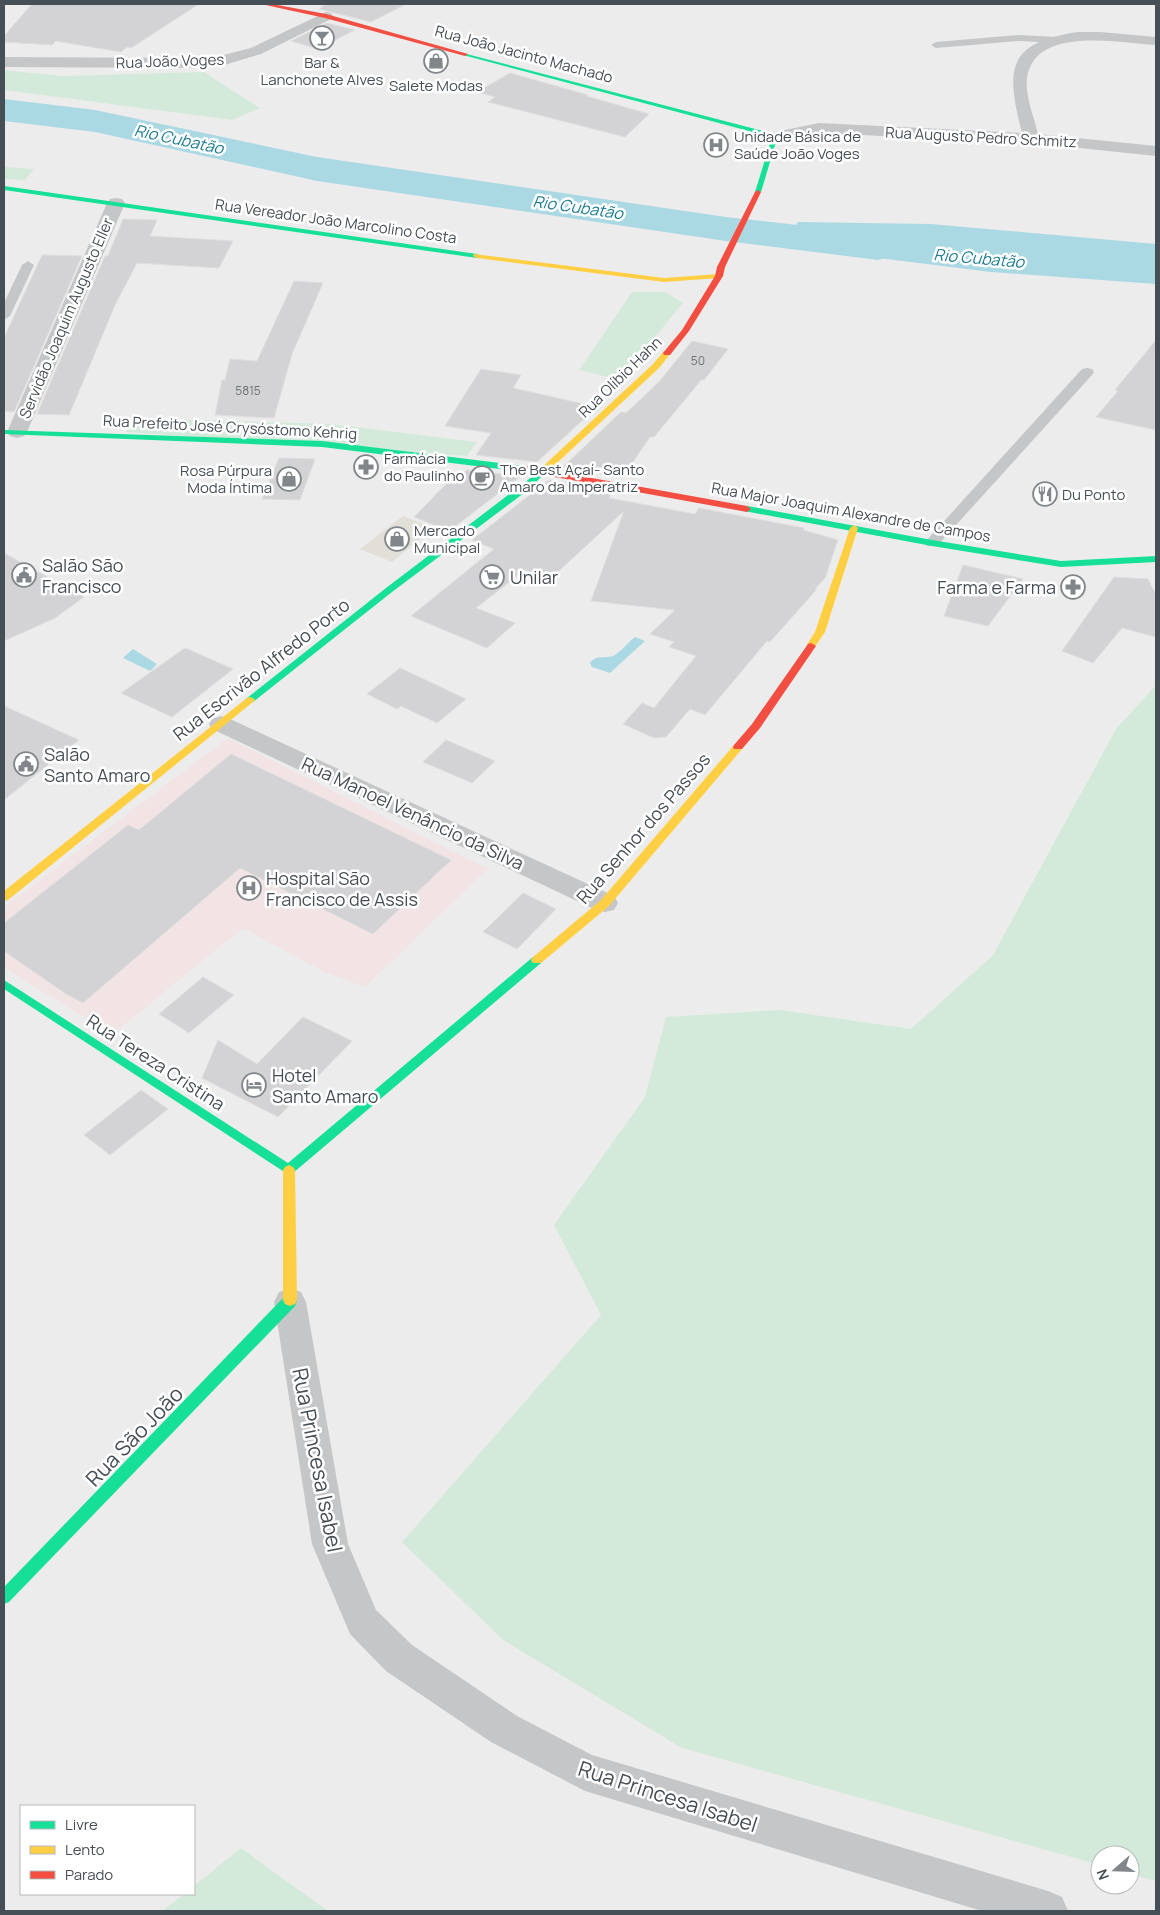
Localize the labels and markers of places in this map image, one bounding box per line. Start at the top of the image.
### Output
bar icon: Bar & Lanchonete Alves [309,25,335,51]
shop icon: Salete Modas [423,48,449,74]
place label: Bar & Lanchonete Alves [260,52,384,90]
place label: Salete Modas [389,75,483,96]
place label: Unidade Básica de Saúde João Voges [734,126,861,164]
hospital icon: Unidade Básica de Saúde João Voges [703,132,729,158]
place label: Farmácia do Paulinho [384,448,465,486]
pharmacy icon: Farmácia do Paulinho [353,454,379,480]
place label: The Best Açaí- Santo Amaro da Imperatriz [500,459,645,497]
place label: Rosa Púrpura Moda Íntima [180,460,272,498]
cafe icon: The Best Açaí- Santo Amaro da Imperatriz [469,465,495,491]
shop icon: Rosa Púrpura Moda Íntima [276,466,302,492]
restaurant icon: Du Ponto [1032,481,1058,507]
place label: Du Ponto [1062,484,1125,505]
place label: Mercado Municipal [414,520,480,558]
shop icon: Mercado Municipal [384,526,410,552]
place label: Salão São Francisco [42,553,123,598]
public building icon: Salão São Francisco [11,562,37,588]
supermarket icon: Unilar [479,564,505,590]
place label: Unilar [510,565,559,589]
pharmacy icon: Farma e Farma [1060,574,1086,600]
place label: Farma e Farma [937,575,1056,599]
place label: Salão Santo Amaro [44,742,151,787]
public building icon: Salão Santo Amaro [13,751,39,777]
place label: Hospital São Francisco de Assis [266,866,418,911]
hospital icon: Hospital São Francisco de Assis [236,875,262,901]
place label: Hotel Santo Amaro [272,1063,379,1108]
hotel icon: Hotel Santo Amaro [241,1072,267,1098]

